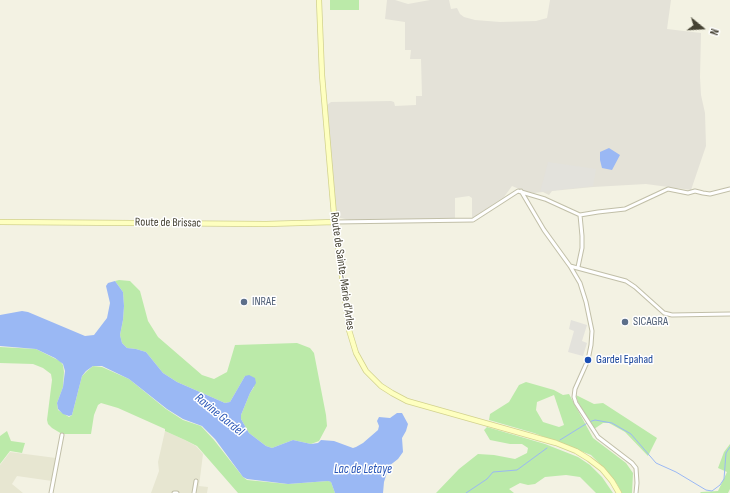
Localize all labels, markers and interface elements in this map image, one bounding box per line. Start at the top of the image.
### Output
north arrow [682,8,722,48]
text: N [707,27,721,37]
street label: Route de Sainte-Marie d'Arles [327,211,357,331]
street label: Route de Brissac [135,215,201,231]
place label: INRAE [252,295,276,309]
marker: INRAE [239,297,249,307]
place label: SICAGRA [633,315,668,329]
marker: SICAGRA [620,317,630,327]
place label: Gardel Epahad [596,353,653,367]
marker: Gardel Epahad [583,355,593,365]
water label: Ravine Gardel [191,390,247,440]
water label: Lac de Letaye [334,462,392,478]

